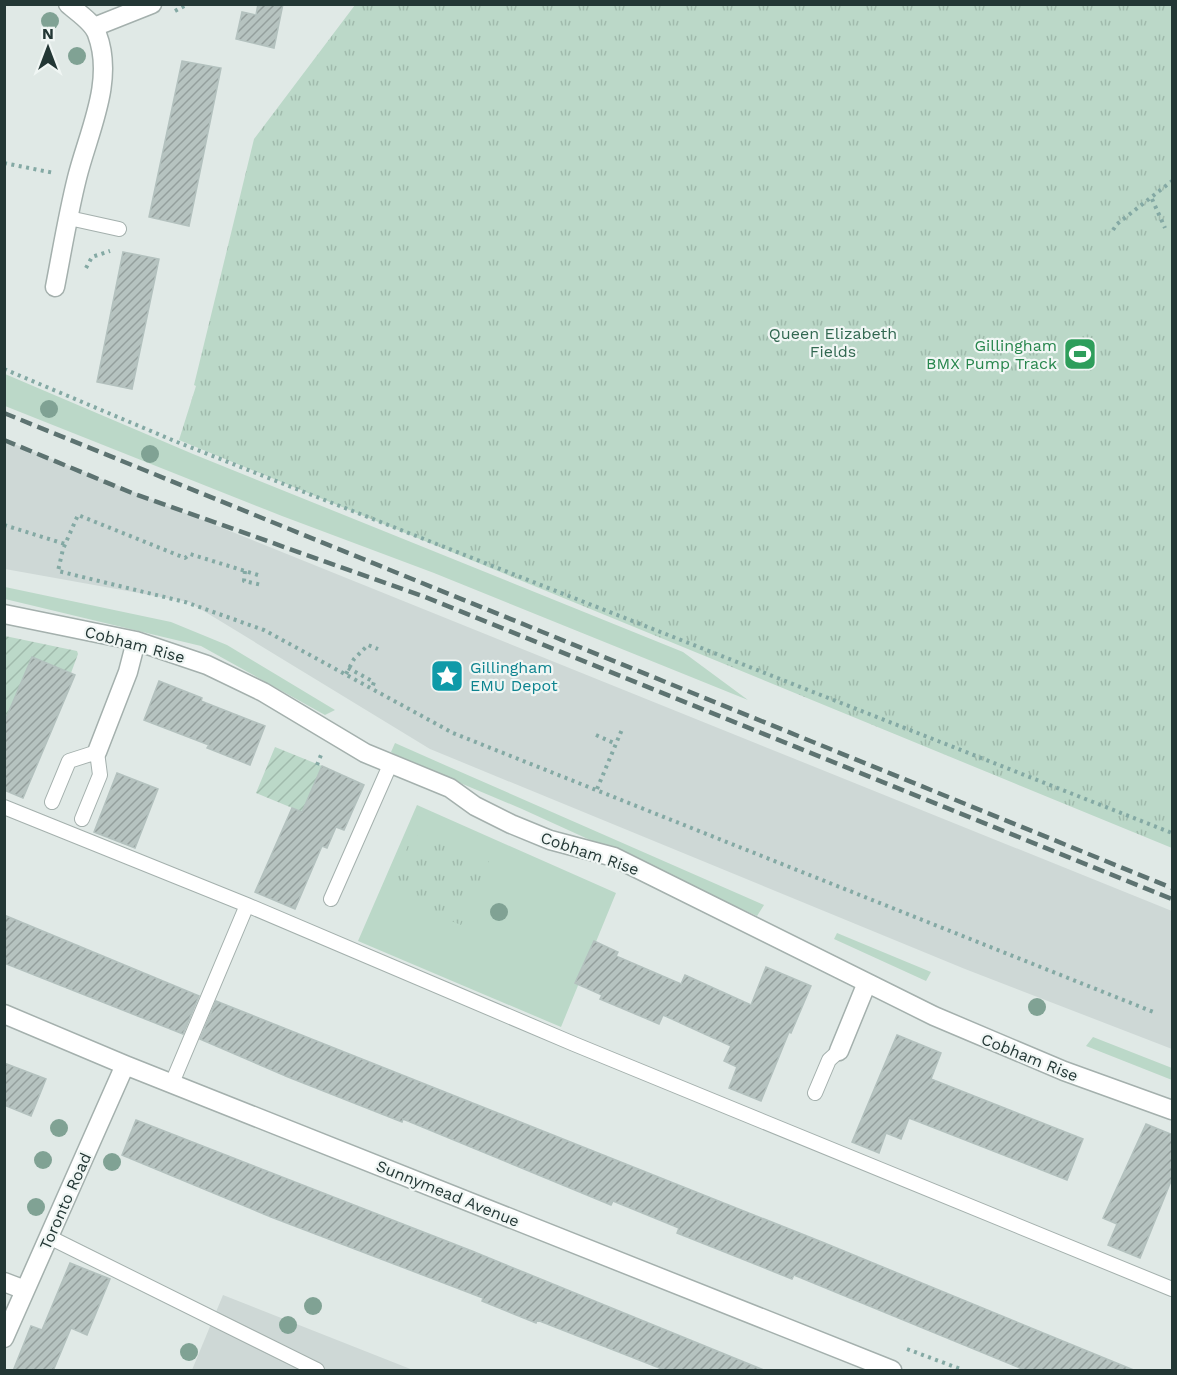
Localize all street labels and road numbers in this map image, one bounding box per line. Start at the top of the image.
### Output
street label: Cobham Rise [83,622,187,667]
street label: Cobham Rise [538,828,642,879]
street label: Cobham Rise [979,1029,1081,1086]
street label: Toronto Road [36,1150,95,1253]
street label: Sunnymead Avenue [373,1156,522,1231]

